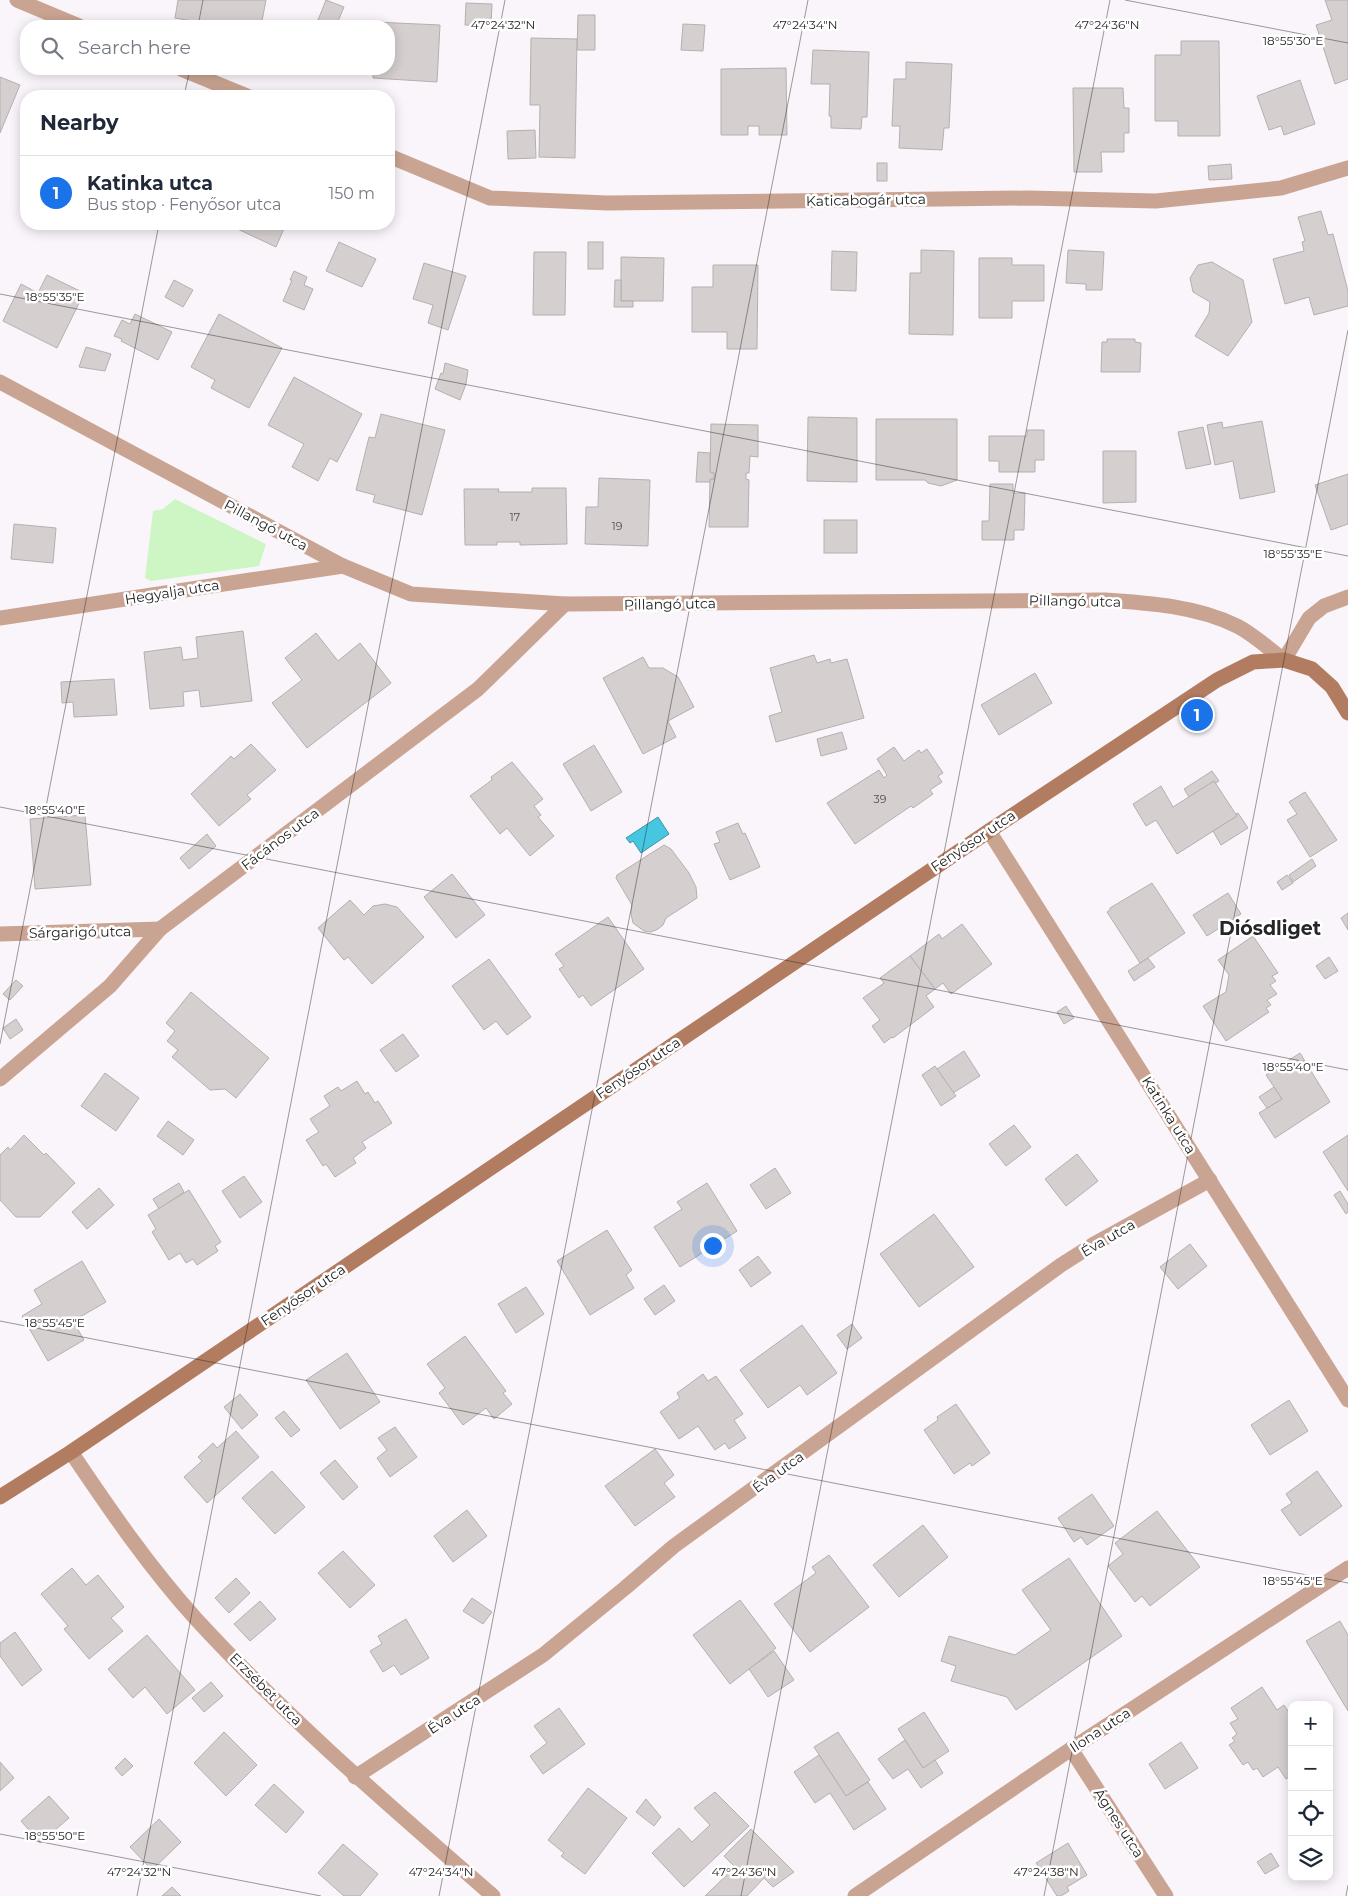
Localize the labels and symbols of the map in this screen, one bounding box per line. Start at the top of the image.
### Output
text: 47°24'32"N [471,17,535,32]
text: 47°24'34"N [772,17,838,32]
text: 47°24'36"N [1075,17,1139,32]
text: 18°55'30"E [1263,33,1323,48]
street label: Katicabogár utca [806,190,926,210]
text: 18°55'35"E [25,289,85,304]
street label: Pillangó utca [221,495,311,555]
house number: 17 [510,510,520,524]
house number: 19 [612,519,623,533]
text: 18°55'35"E [1263,546,1323,561]
street label: Hegyalja utca [123,576,221,608]
street label: Pillangó utca [1029,591,1121,611]
street label: Pillangó utca [624,594,716,614]
pin: 1 [1181,696,1213,734]
house number: 39 [874,792,887,806]
text: 18°55'40"E [24,802,86,817]
street label: Fácános utca [238,804,322,874]
street label: Fenyősor utca [927,806,1019,876]
district label: Diósdliget [1219,917,1321,940]
street label: Sárgarigó utca [29,922,131,942]
street label: Fenyősor utca [592,1033,684,1103]
text: 18°55'40"E [1262,1059,1324,1074]
street label: Katinka utca [1138,1073,1200,1157]
street label: Éva utca [1078,1215,1138,1261]
your location [700,1233,726,1259]
street label: Fenyősor utca [257,1260,349,1330]
text: 18°55'45"E [25,1315,85,1330]
street label: Éva utca [749,1447,807,1497]
text: 18°55'45"E [1263,1573,1323,1588]
street label: Erzsébet utca [226,1649,306,1729]
street label: Éva utca [424,1690,484,1738]
street label: Ilona utca [1066,1704,1134,1756]
street label: Ágnes utca [1090,1785,1148,1861]
text: 18°55'50"E [25,1828,85,1843]
text: 47°24'32"N [107,1864,171,1879]
text: 47°24'34"N [408,1864,474,1879]
text: 47°24'36"N [712,1864,776,1879]
text: 47°24'38"N [1013,1864,1079,1879]

